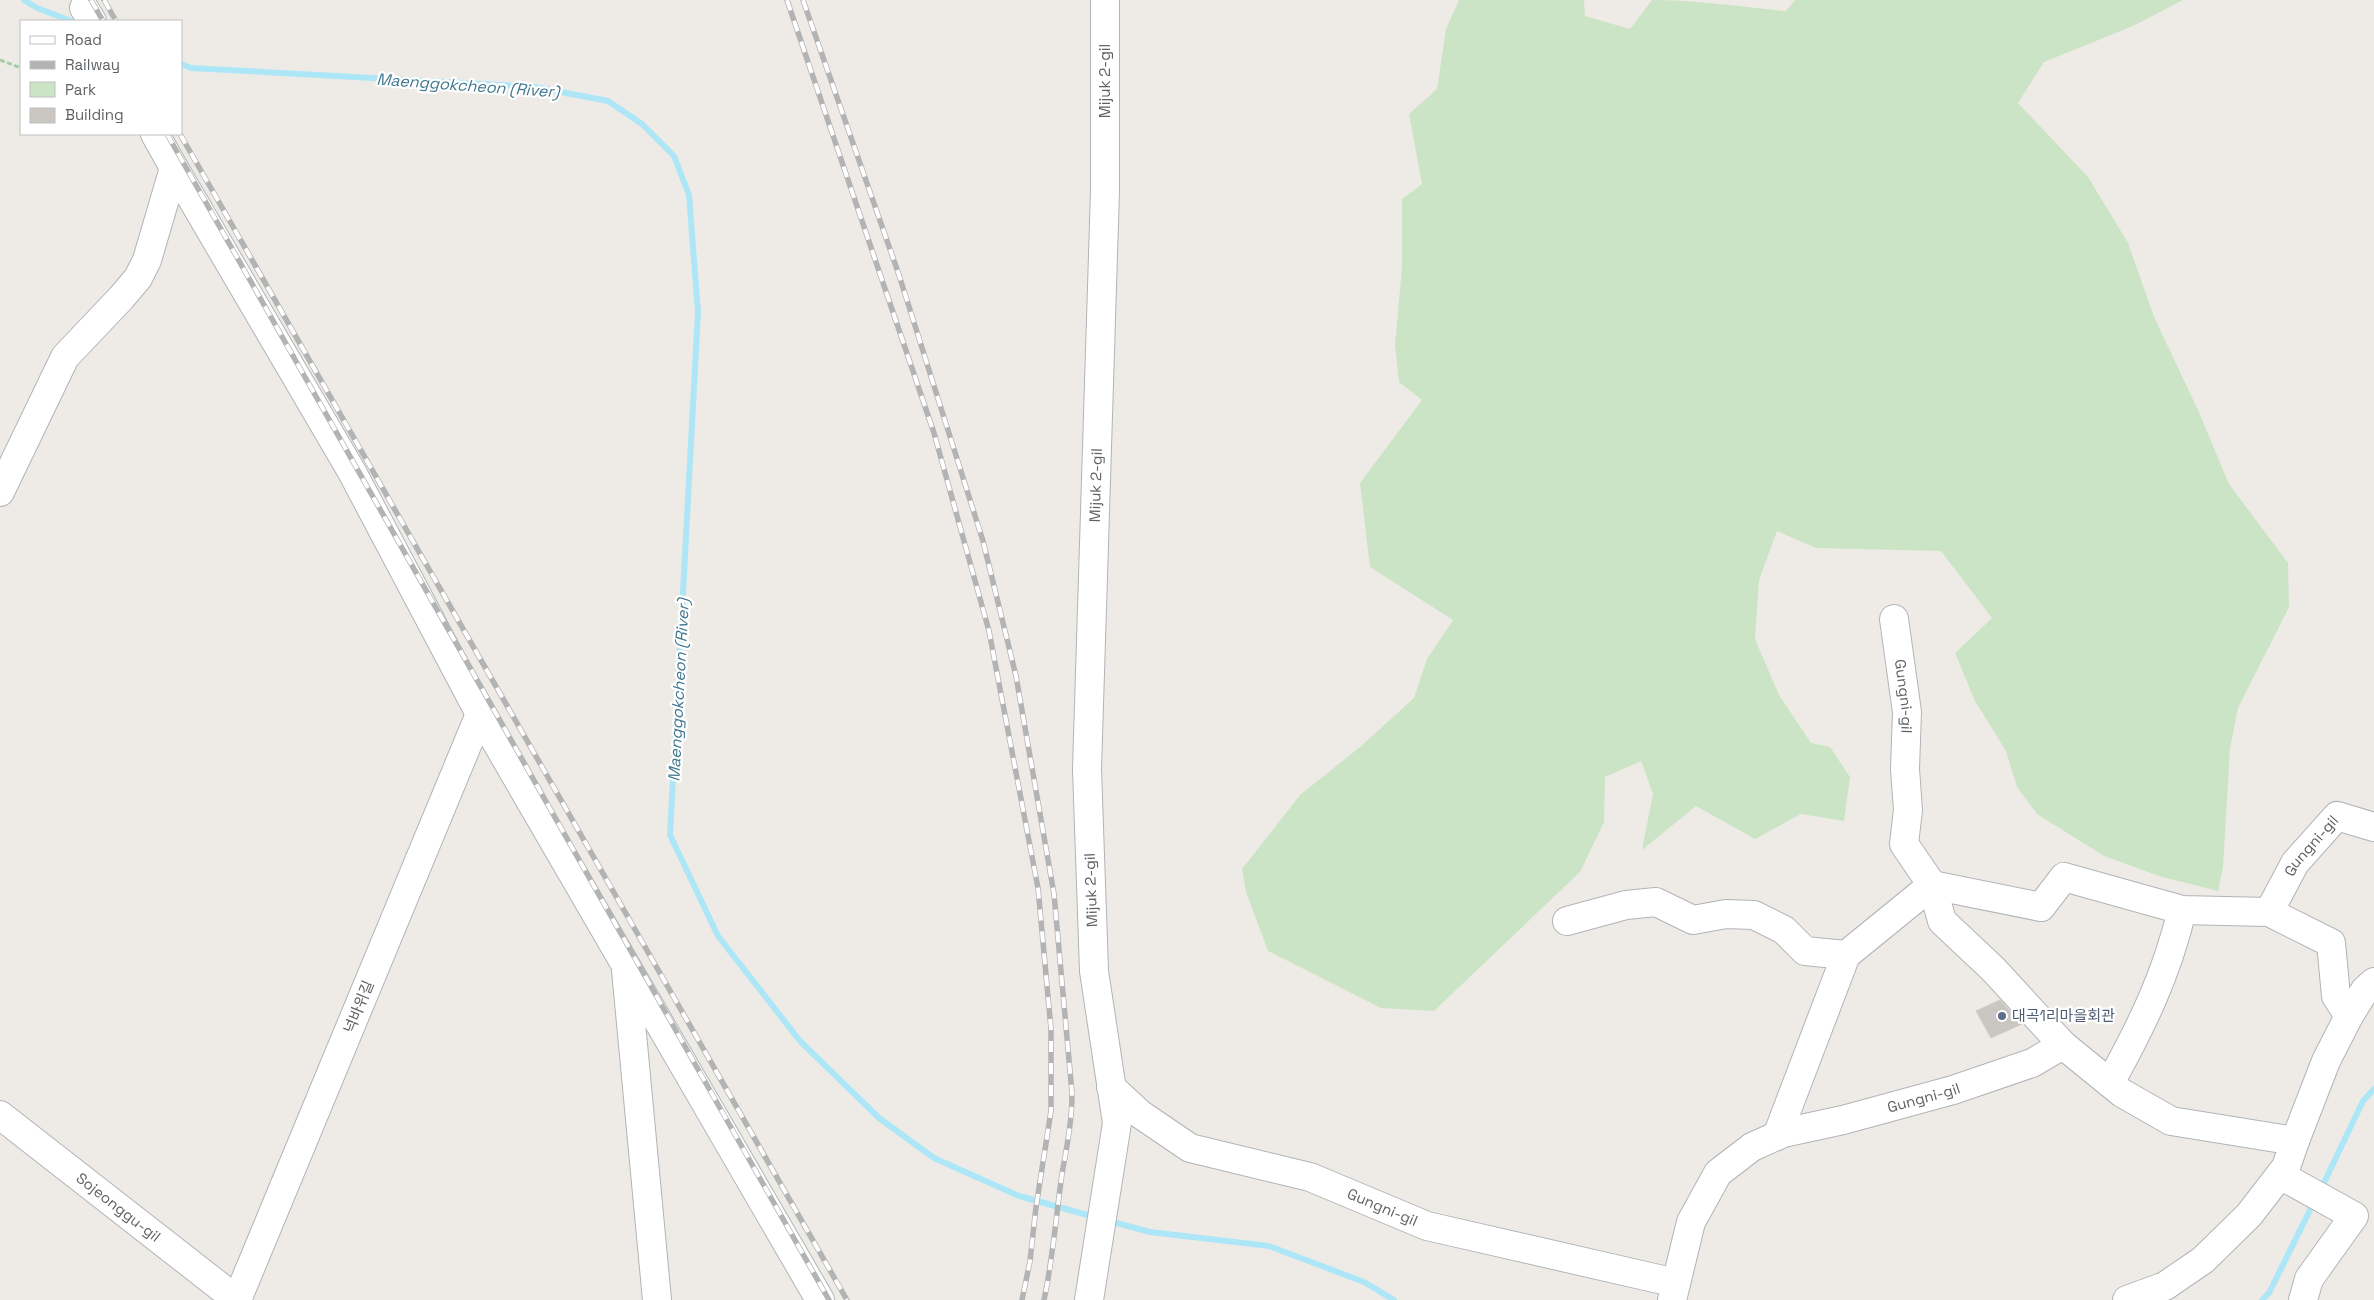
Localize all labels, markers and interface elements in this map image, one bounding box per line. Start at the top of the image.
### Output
legend [20,20,182,135]
text: Road [65,30,102,49]
street label: Mijuk 2-gil [1095,44,1114,118]
text: Railway [65,55,120,74]
water label: Maenggokcheon (River) [376,69,562,103]
text: Park [65,80,96,99]
text: Building [65,105,124,124]
street label: Mijuk 2-gil [1085,448,1106,523]
water label: Maenggokcheon (River) [663,596,694,782]
street label: Gungni-gil [1891,658,1917,734]
street label: Gungni-gil [2280,811,2342,879]
street label: Mijuk 2-gil [1080,853,1101,927]
street label: 넉바위길 [339,978,378,1036]
place label: 대곡1리마을회관 [2012,1006,2115,1025]
marker: 대곡1리마을회관 [1996,1010,2008,1022]
street label: Gungni-gil [1885,1078,1962,1117]
street label: Sojeonggu-gil [73,1168,165,1246]
street label: Gungni-gil [1344,1184,1421,1230]

